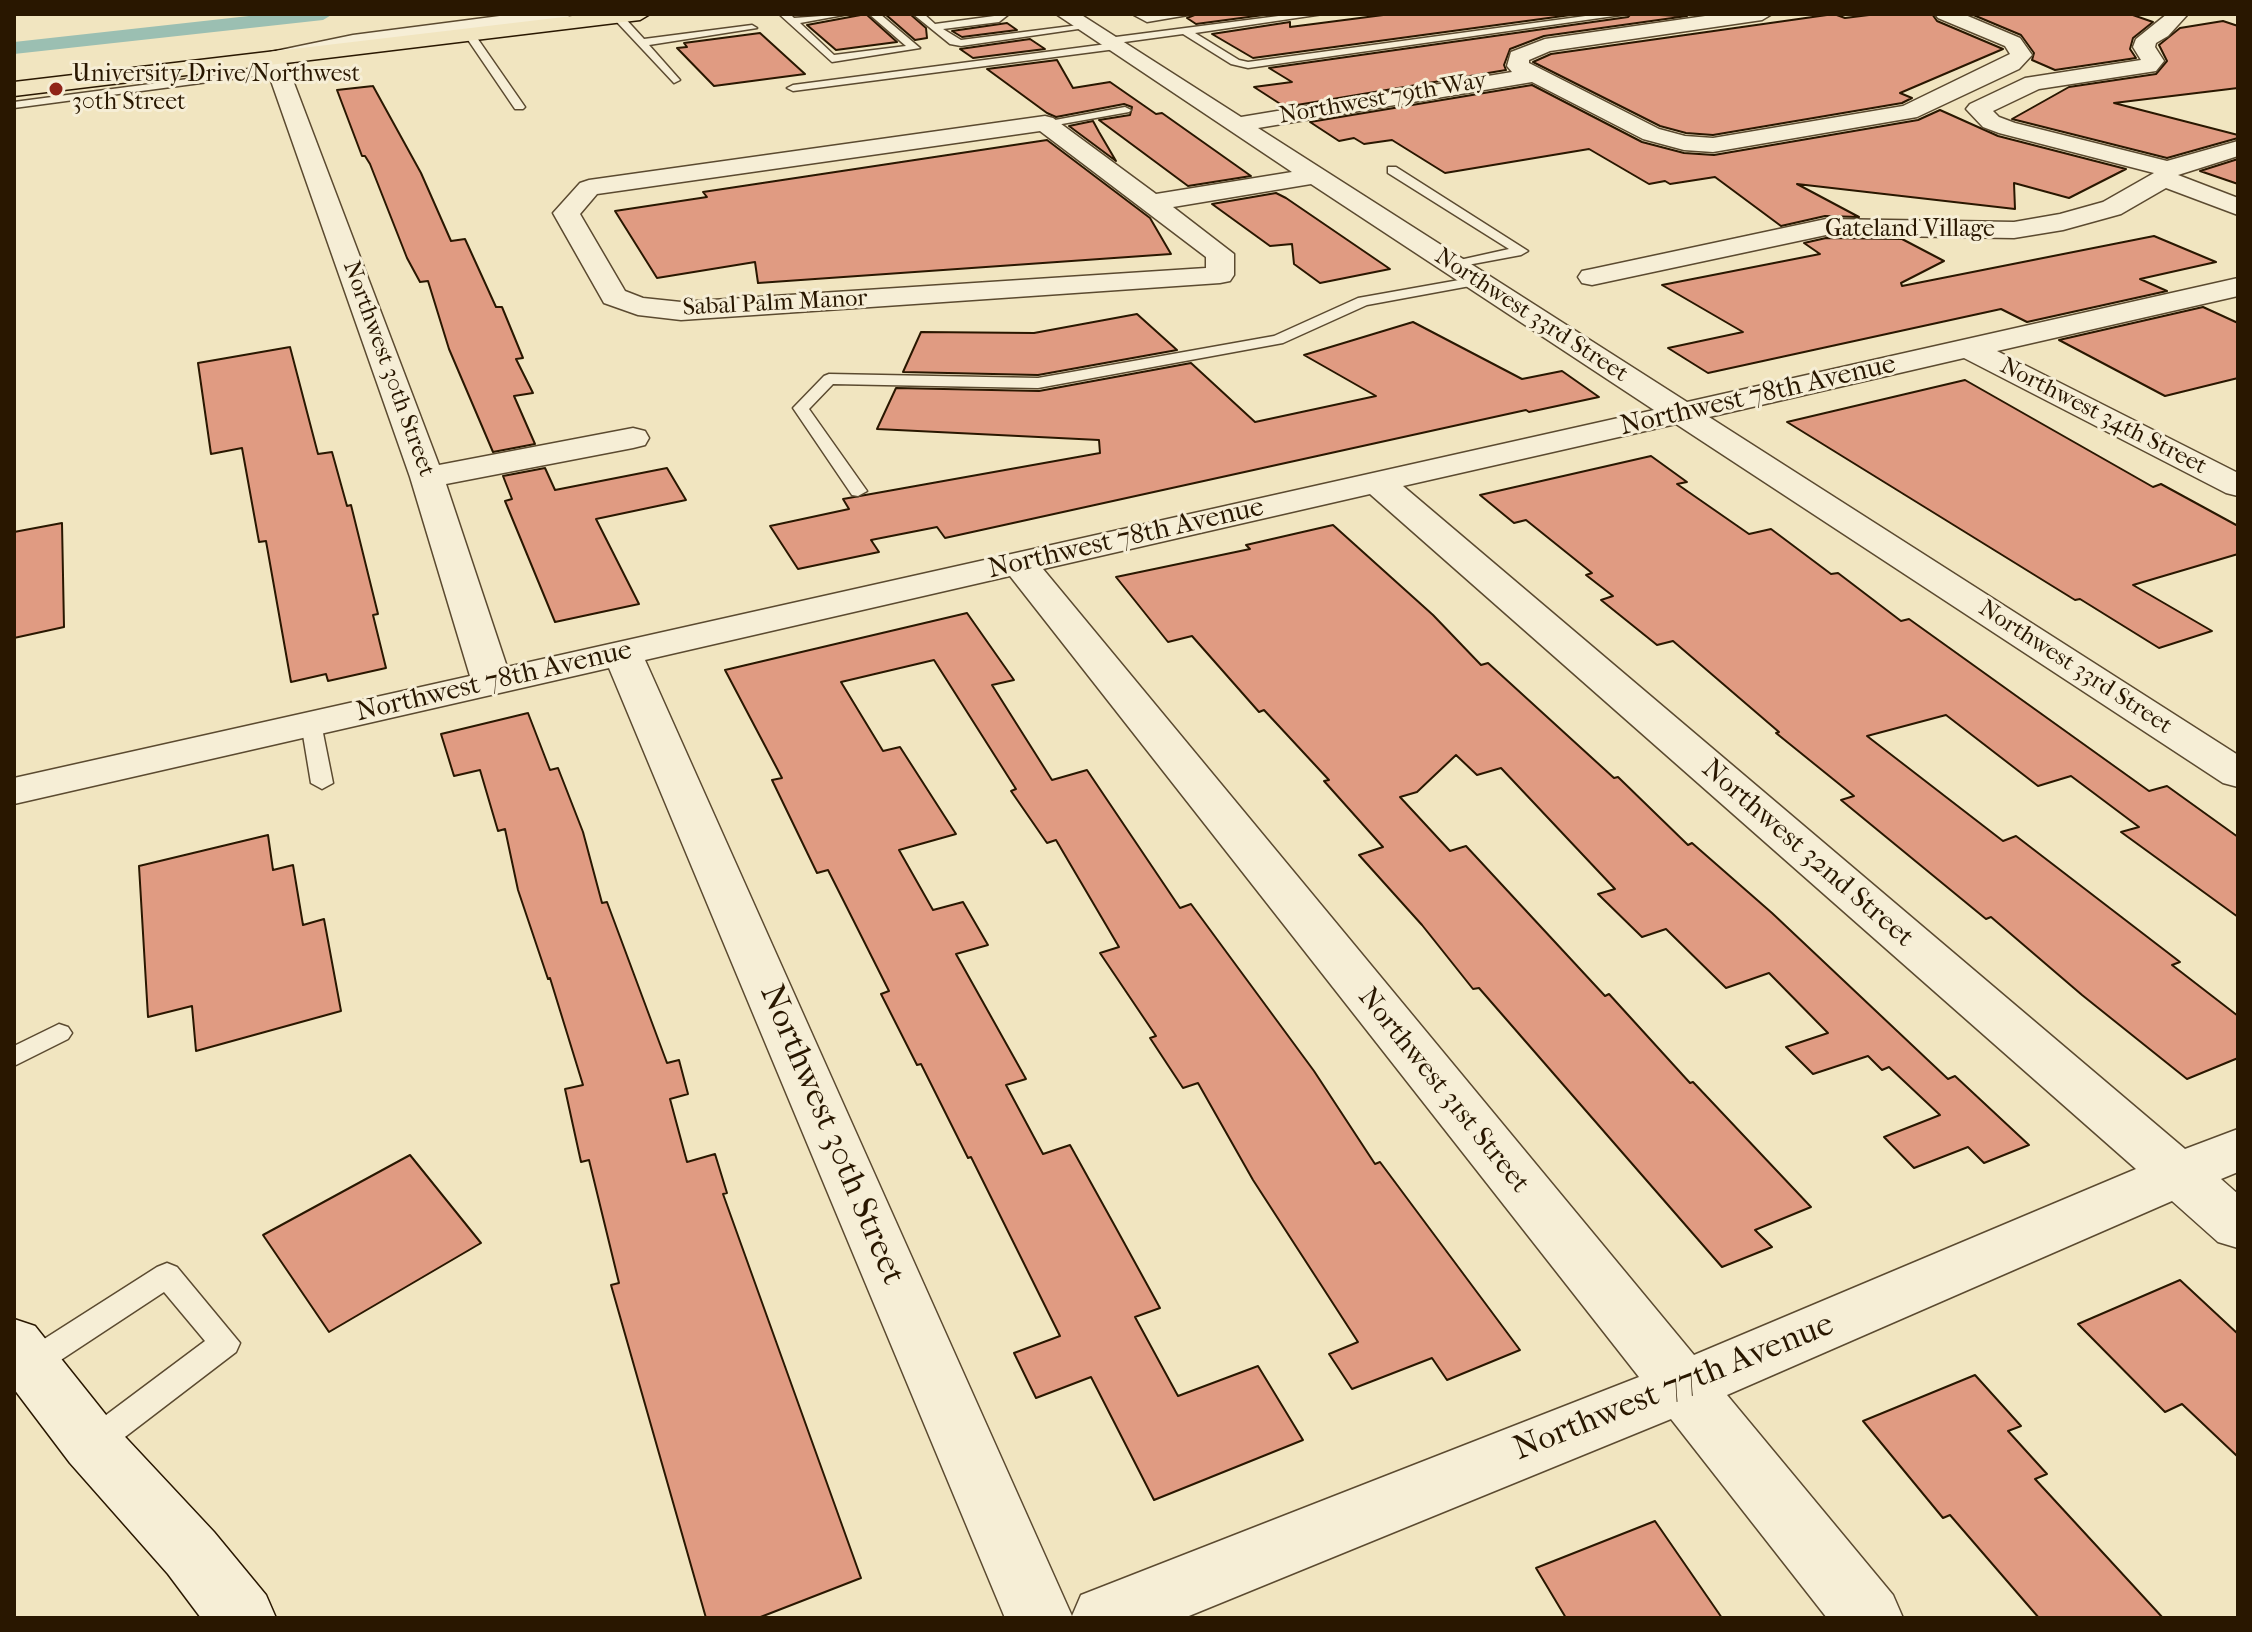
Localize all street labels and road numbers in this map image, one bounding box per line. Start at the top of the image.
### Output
street label: Northwest 79th Way [1277,67,1489,131]
street label: Gateland Village [1825,216,1995,244]
street label: Northwest 33rd Street [1429,243,1633,389]
street label: Northwest 30th Street [336,257,440,481]
street label: Sabal Palm Manor [682,285,868,323]
street label: Northwest 78th Avenue [1617,348,1899,444]
street label: Northwest 34th Street [1995,352,2211,482]
street label: Northwest 78th Avenue [985,491,1267,587]
street label: Northwest 33rd Street [1973,595,2177,741]
street label: Northwest 78th Avenue [353,634,635,730]
street label: Northwest 32nd Street [1694,753,1920,955]
street label: Northwest 30th Street [749,979,913,1291]
street label: Northwest 31st Street [1350,982,1536,1200]
street label: Northwest 77th Avenue [1508,1305,1840,1471]

